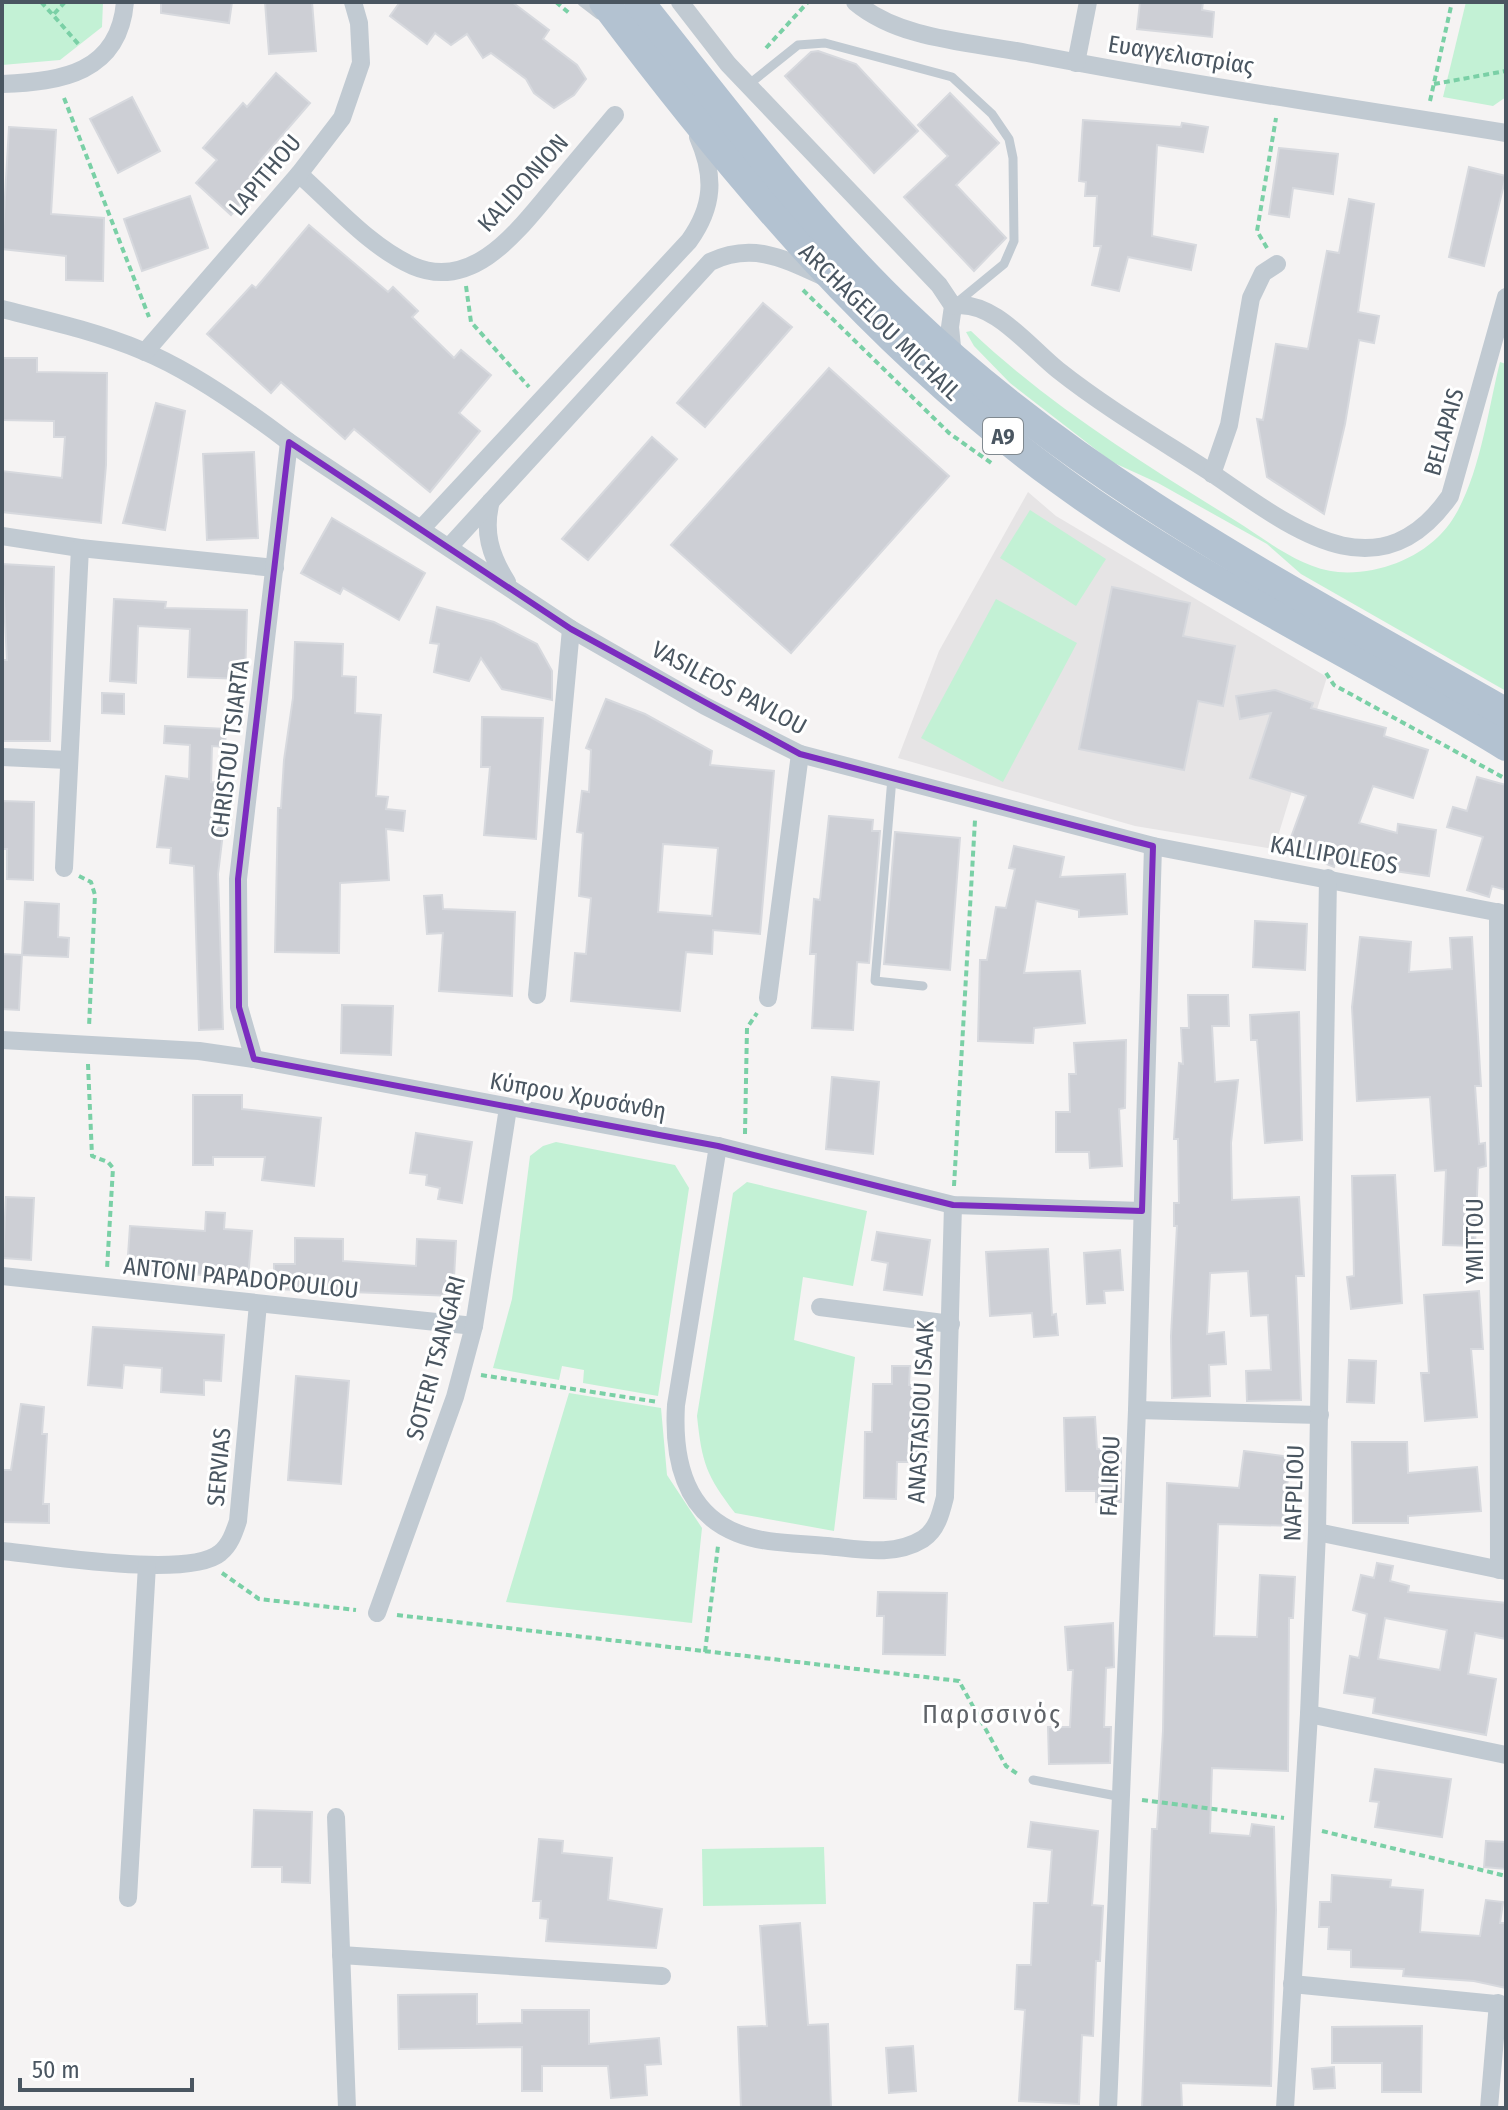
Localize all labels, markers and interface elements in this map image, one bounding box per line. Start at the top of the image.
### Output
street label: Ευαγγελιστρίας [1106,30,1256,80]
street label: KALIDONION [472,128,574,238]
street label: LAPITHOU [223,129,307,221]
street label: ARCHAGELOU MICHAIL [793,238,967,407]
street label: BELAPAIS [1418,385,1470,479]
road number: A9 [983,418,1023,454]
street label: VASILEOS PAVLOU [647,635,811,741]
street label: CHRISTOU TSIARTA [205,658,255,840]
street label: KALLIPOLEOS [1268,830,1400,880]
street label: Κύπρου Χρυσάνθη [488,1067,668,1125]
street label: YMITTOU [1461,1198,1489,1284]
street label: ANTONI PAPADOPOULOU [122,1252,360,1304]
street label: SOTERI TSANGARI [401,1273,471,1443]
street label: ANASTASIOU ISAAK [902,1320,940,1504]
street label: SERVIAS [202,1426,236,1508]
street label: FALIROU [1095,1435,1125,1517]
street label: NAFPLIOU [1278,1444,1310,1542]
district label: Παρισσινός [922,1699,1062,1730]
scale bar [20,2042,192,2092]
text: 50 m [32,2056,80,2084]

